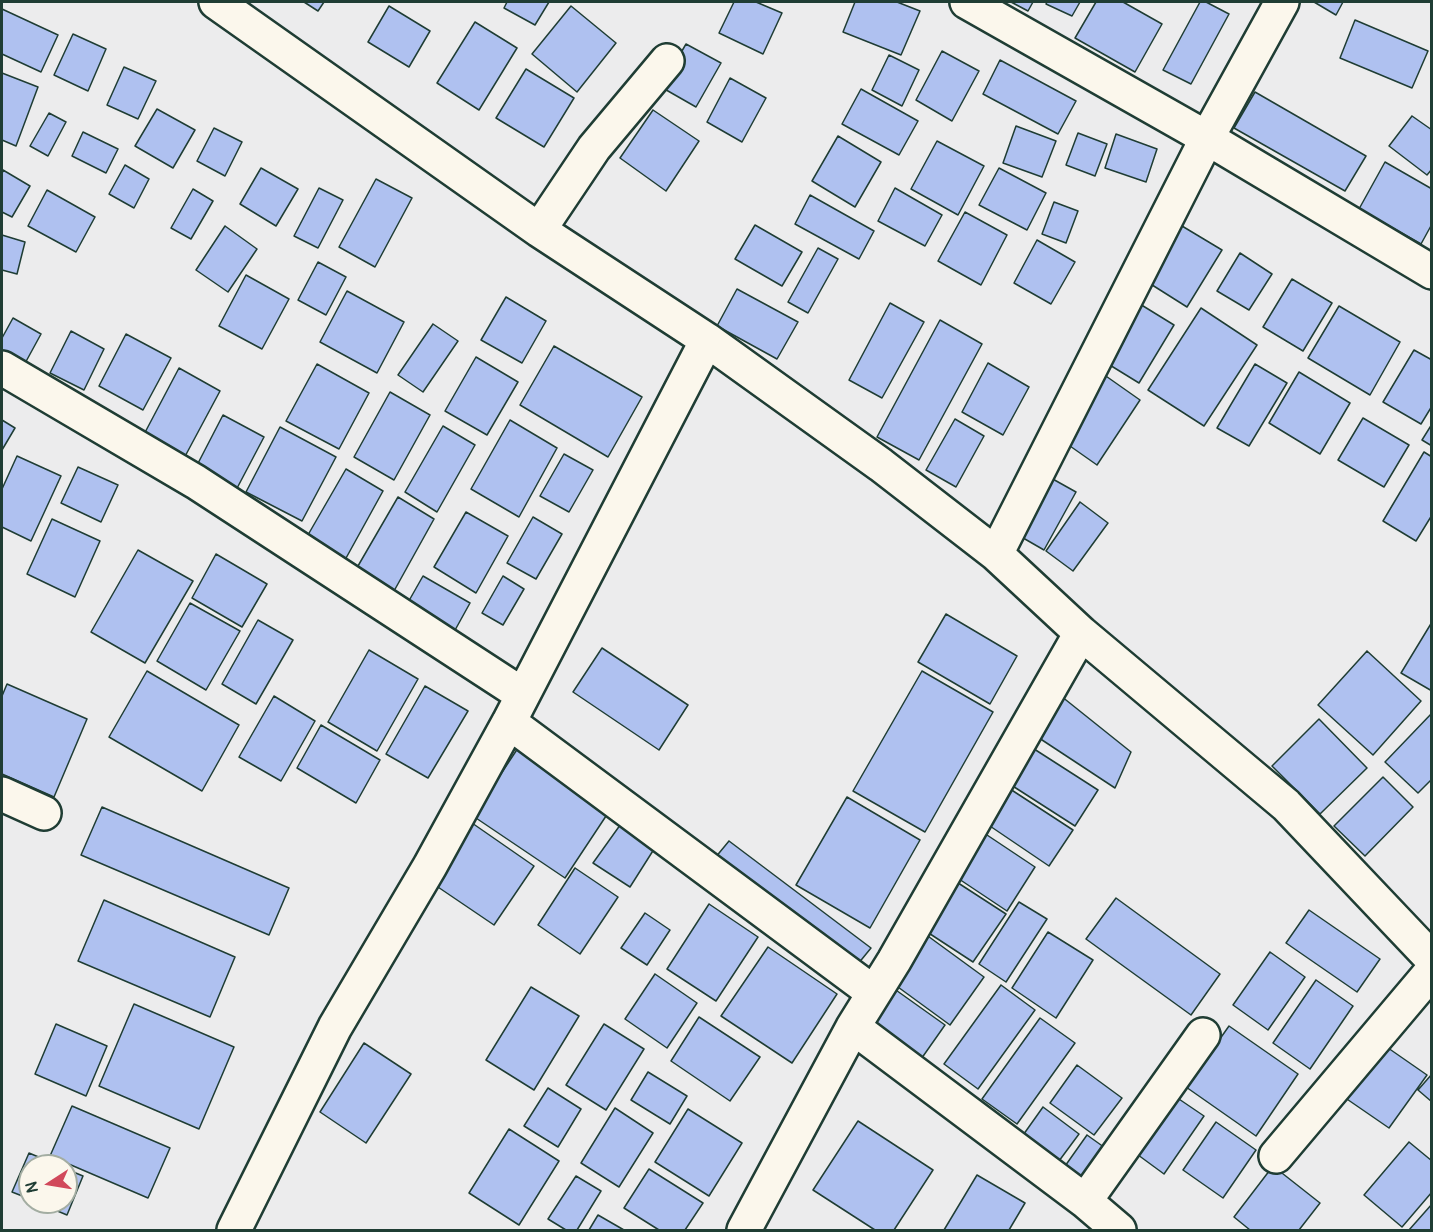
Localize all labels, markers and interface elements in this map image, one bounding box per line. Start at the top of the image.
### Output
north arrow [18,1154,78,1214]
text: N [21,1180,43,1195]

